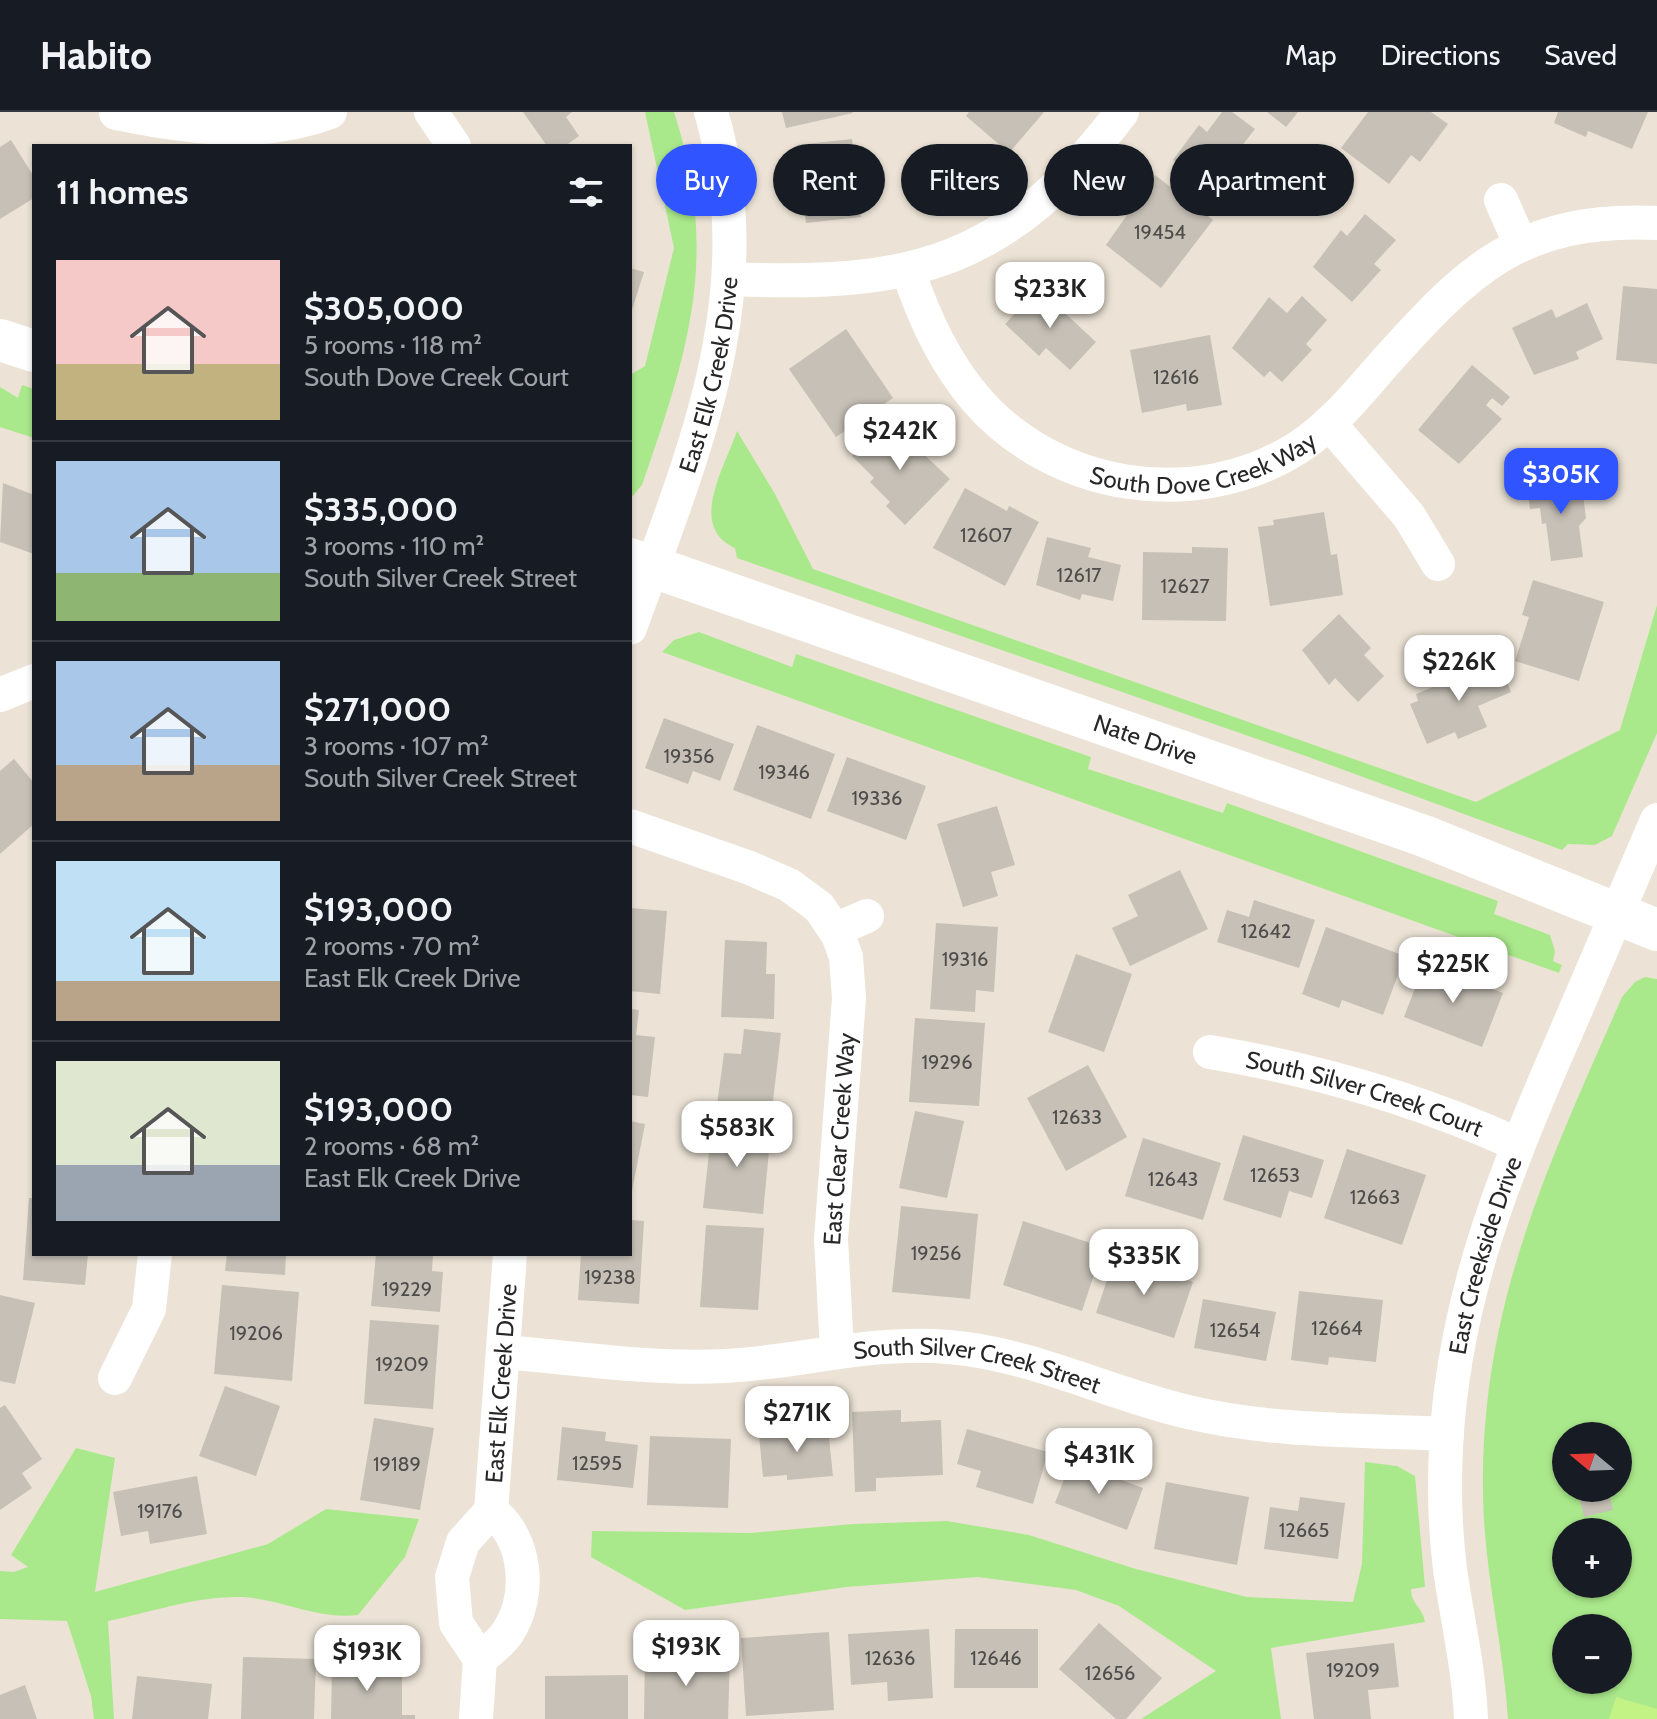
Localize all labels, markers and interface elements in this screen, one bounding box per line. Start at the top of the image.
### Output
text: Habito [40,32,152,79]
text: Map [1285,38,1337,72]
text: Directions [1381,38,1500,72]
text: Saved [1544,38,1617,72]
chip: Buy [656,144,757,216]
chip: Rent [773,144,885,216]
chip: Filters [901,144,1028,216]
chip: New [1044,144,1154,216]
chip: Apartment [1170,144,1354,216]
icon: filters [564,170,608,214]
text: 11 homes [56,171,188,213]
house number: 19454 [1134,220,1186,244]
pin: $233K [994,262,1106,330]
text: $233K [1013,272,1087,304]
street label: East Elk Creek Drive [672,276,743,476]
text: $305,000 [304,287,464,329]
icon: home [120,292,216,388]
text: 5 rooms · 118 m² [304,329,482,361]
text: South Dove Creek Court [304,361,569,393]
house number: 12616 [1153,365,1199,389]
pin: $242K [844,404,956,472]
text: $242K [862,414,938,446]
street label: South Dove Creek Way [1087,426,1321,499]
pin: $305K [1505,448,1617,516]
text: $305K [1522,458,1600,490]
text: $335,000 [304,488,458,530]
icon: home [120,493,216,589]
house number: 12607 [960,523,1012,547]
text: 3 rooms · 110 m² [304,530,484,562]
text: South Silver Creek Street [304,562,577,594]
house number: 12617 [1057,563,1101,587]
house number: 12627 [1161,574,1209,598]
pin: $226K [1403,635,1515,703]
text: $226K [1422,645,1496,677]
text: $271,000 [304,688,451,730]
icon: home [120,693,216,789]
street label: Nate Drive [1090,707,1201,770]
text: 3 rooms · 107 m² [304,730,489,762]
house number: 19356 [664,744,714,768]
house number: 19346 [758,760,810,784]
text: South Silver Creek Street [304,762,577,794]
house number: 19336 [852,786,902,810]
text: $193,000 [304,888,453,930]
icon: home [120,893,216,989]
house number: 12642 [1241,919,1291,943]
text: 2 rooms · 70 m² [304,930,480,962]
pin: $225K [1397,937,1509,1005]
house number: 19316 [942,947,988,971]
text: $225K [1417,947,1489,979]
text: East Elk Creek Drive [304,962,520,994]
street label: East Clear Creek Way [817,1032,861,1246]
street label: South Silver Creek Court [1243,1044,1487,1142]
house number: 19296 [921,1050,973,1074]
text: $193,000 [304,1088,453,1130]
icon: home [120,1093,216,1189]
pin: $583K [681,1101,793,1169]
house number: 12633 [1052,1105,1102,1129]
text: $583K [699,1111,775,1143]
text: 2 rooms · 68 m² [304,1130,479,1162]
street label: East Creekside Drive [1442,1152,1527,1357]
text: East Elk Creek Drive [304,1162,520,1194]
house number: 12653 [1250,1163,1300,1187]
house number: 12643 [1148,1167,1198,1191]
house number: 12663 [1350,1185,1400,1209]
pin: $335K [1088,1229,1200,1297]
text: $335K [1107,1239,1181,1271]
house number: 19256 [911,1241,961,1265]
house number: 19238 [584,1265,636,1289]
house number: 19229 [382,1277,432,1301]
street label: East Elk Creek Drive [479,1283,522,1484]
house number: 12664 [1311,1316,1363,1340]
house number: 12654 [1210,1318,1261,1342]
house number: 19206 [229,1321,283,1345]
street label: South Silver Creek Street [852,1331,1105,1399]
house number: 19209 [375,1352,429,1376]
pin: $271K [741,1386,853,1454]
text: $271K [763,1396,831,1428]
north arrow [1552,1422,1632,1502]
map controls [1552,1422,1632,1694]
pin: $431K [1043,1428,1155,1496]
text: $431K [1063,1438,1135,1470]
house number: 12595 [572,1451,622,1475]
house number: 19189 [373,1452,421,1476]
house number: 19176 [137,1499,183,1523]
house number: 12665 [1279,1518,1329,1542]
button: + [1552,1518,1632,1598]
button: − [1552,1614,1632,1694]
pin: $193K [630,1620,742,1688]
pin: $193K [311,1625,423,1693]
text: $193K [651,1630,721,1662]
text: $193K [332,1635,402,1667]
house number: 12636 [865,1646,915,1670]
house number: 12646 [970,1646,1022,1670]
house number: 19209 [1326,1658,1380,1682]
house number: 12656 [1085,1661,1135,1685]

